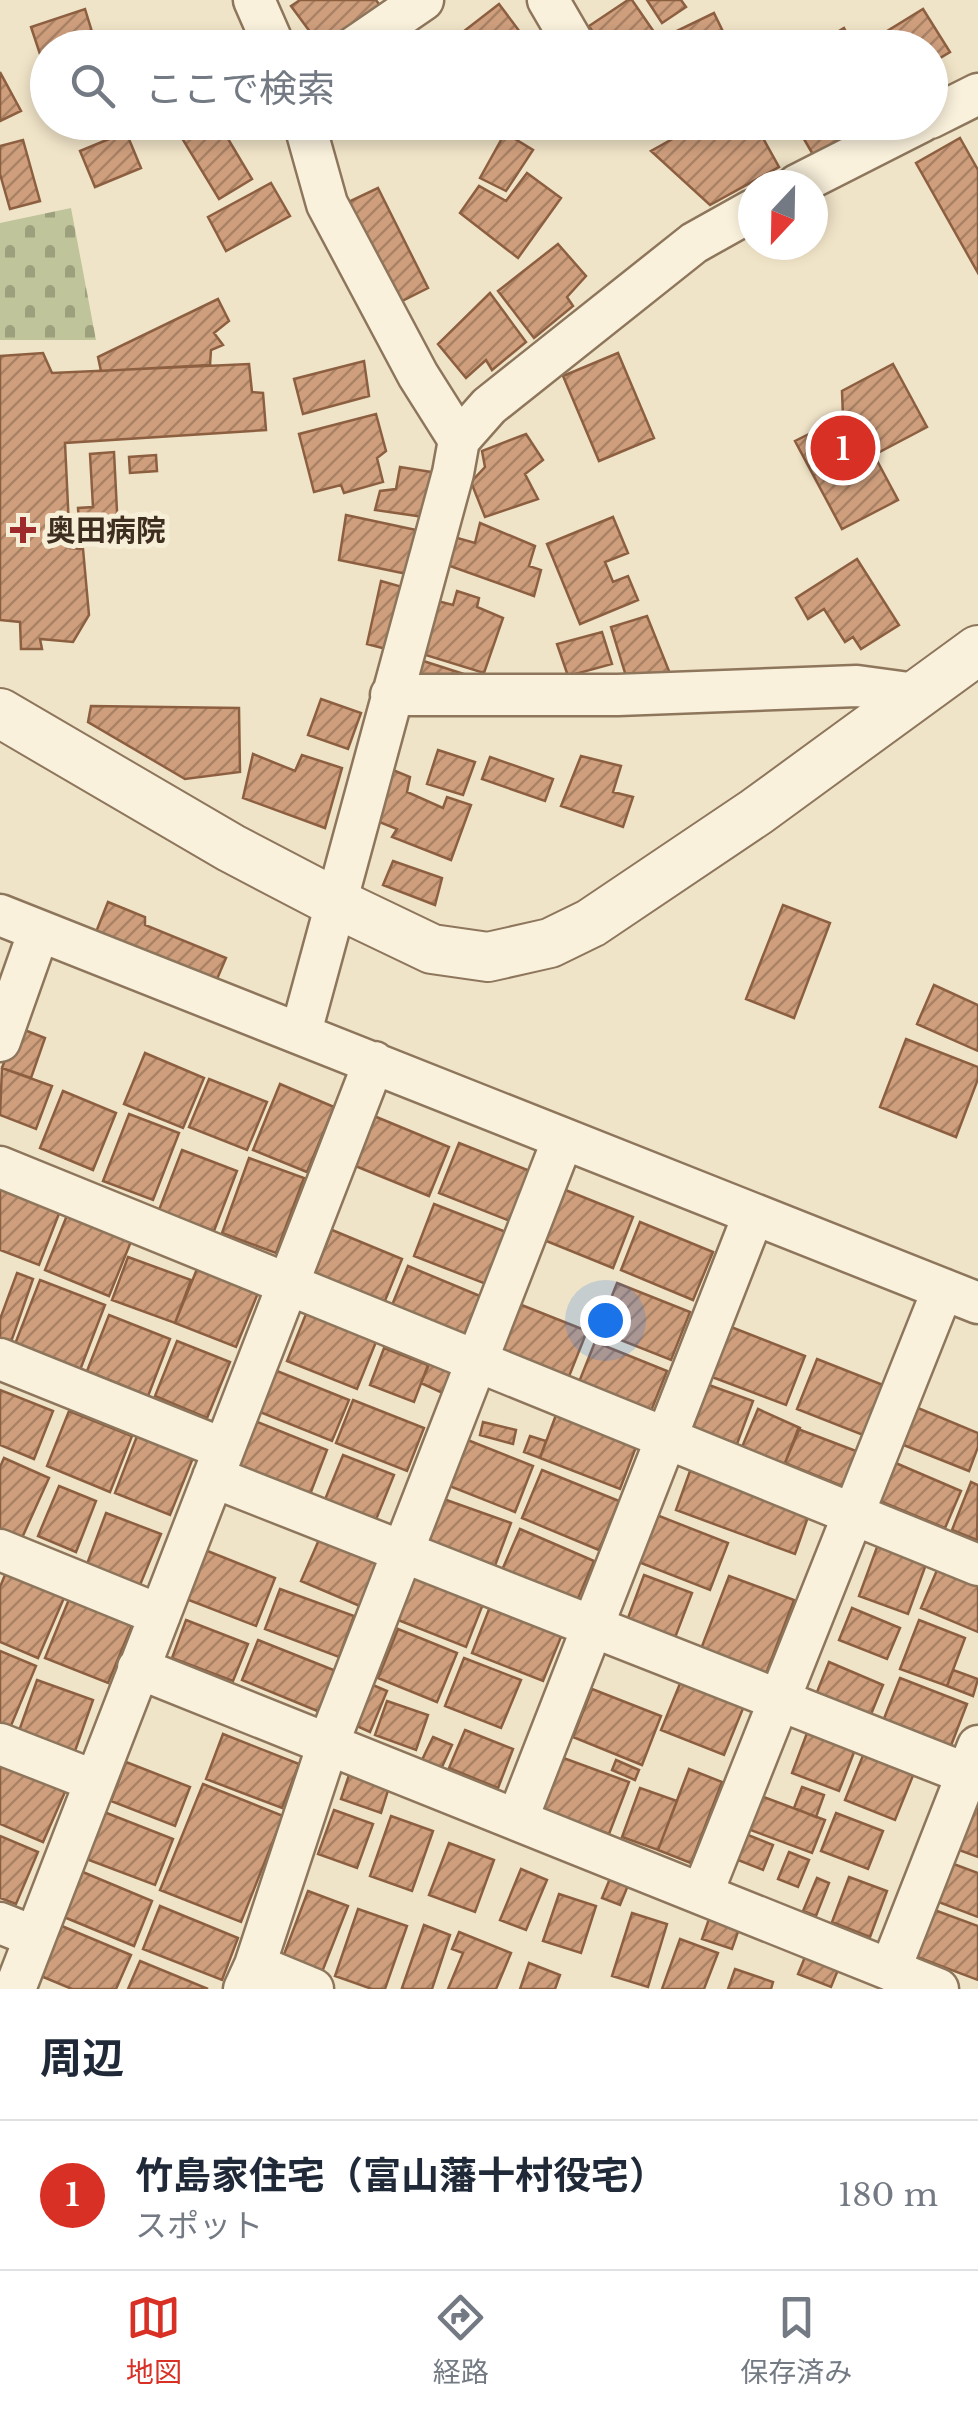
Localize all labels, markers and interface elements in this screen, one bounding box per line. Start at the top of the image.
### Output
search box [30,30,948,140]
icon: search [65,58,120,113]
text: ここで検索 [145,65,335,112]
north arrow [738,170,828,260]
pin: 1 [810,410,876,486]
place label: 奥田病院 [46,512,166,549]
marker: 奥田病院 [10,517,36,543]
your location [580,1295,631,1346]
text: 周辺 [40,2032,124,2084]
text: 竹島家住宅（富山藩十村役宅） [135,2152,667,2199]
text: 1 [66,2175,79,2215]
text: 180 m [838,2175,938,2215]
text: スポット [135,2206,263,2246]
tab: 地図 [126,2290,182,2390]
tab: 経路 [433,2290,489,2390]
tab: 保存済み [740,2290,852,2390]

